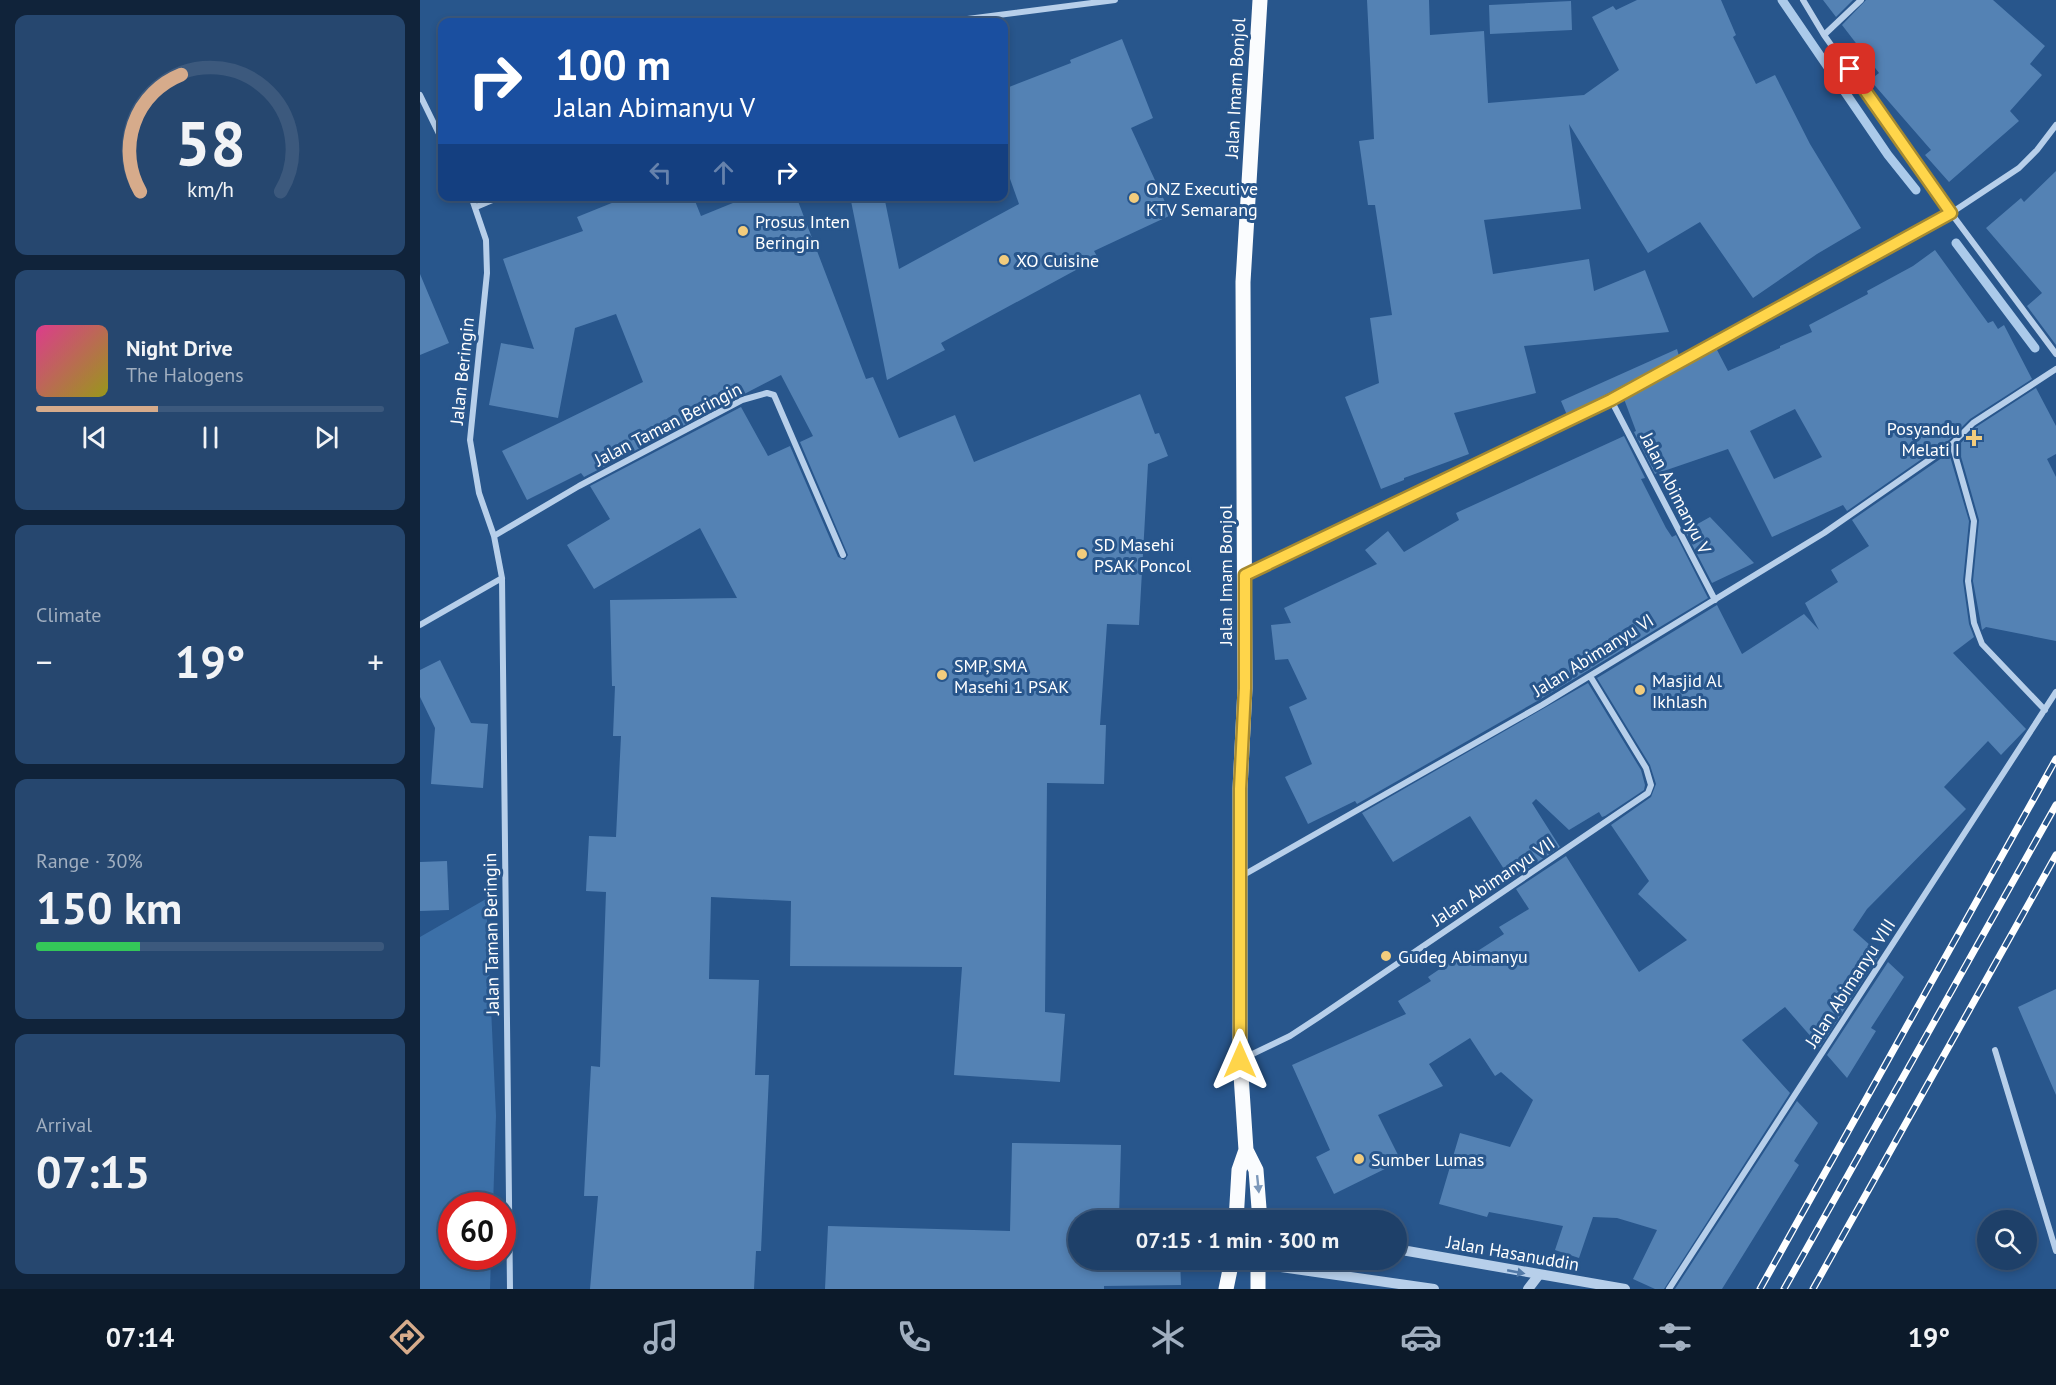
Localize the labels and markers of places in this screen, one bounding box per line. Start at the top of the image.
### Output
pin [1824,43,1875,94]
place label: ONZ Executive KTV Semarang [1146,177,1258,221]
marker: ONZ Executive KTV Semarang [1127,191,1141,205]
place label: Prosus Inten Beringin [755,210,850,254]
marker: Prosus Inten Beringin [736,224,750,238]
place label: XO Cuisine [1016,249,1099,272]
marker: XO Cuisine [997,253,1011,267]
place label: Posyandu Melati I [1887,417,1960,461]
marker: Posyandu Melati I [1965,429,1983,447]
place label: SD Masehi PSAK Poncol [1094,533,1192,577]
marker: SD Masehi PSAK Poncol [1075,547,1089,561]
place label: SMP, SMA Masehi 1 PSAK [954,654,1069,698]
marker: SMP, SMA Masehi 1 PSAK [935,668,949,682]
place label: Masjid Al Ikhlash [1652,669,1723,713]
marker: Masjid Al Ikhlash [1633,683,1647,697]
place label: Gudeg Abimanyu [1398,945,1528,968]
marker: Gudeg Abimanyu [1379,949,1393,963]
place label: Sumber Lumas [1371,1148,1484,1171]
marker: Sumber Lumas [1352,1152,1366,1166]

